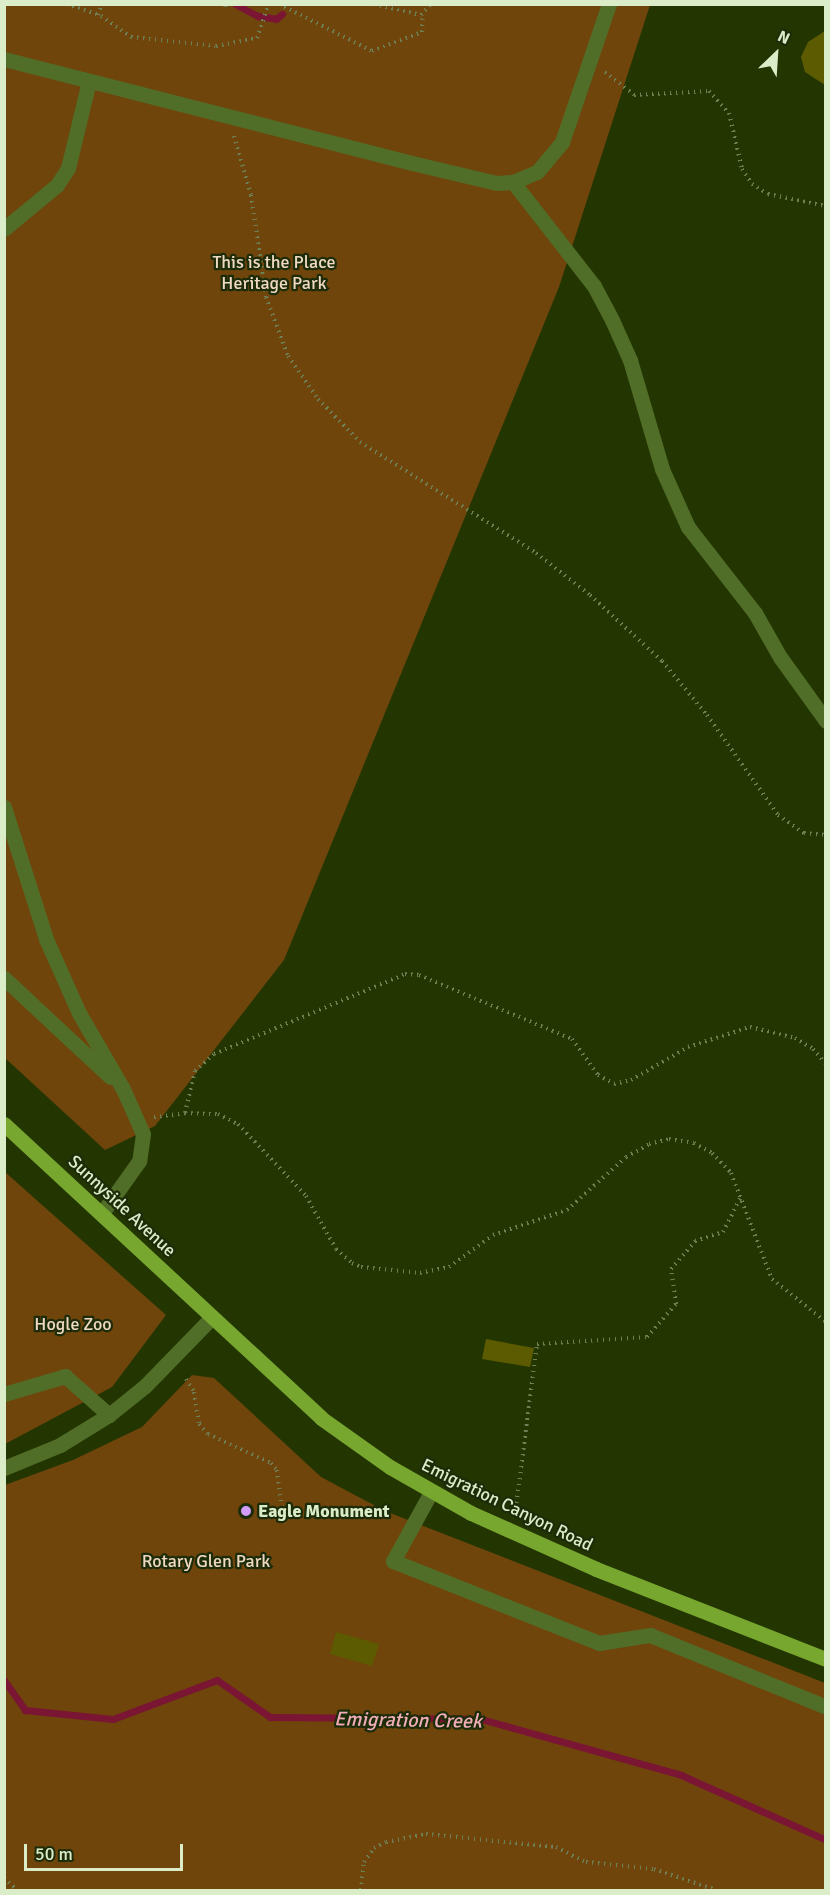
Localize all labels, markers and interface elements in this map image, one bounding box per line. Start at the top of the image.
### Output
north arrow [746,24,806,84]
text: N [774,26,793,49]
park label: This is the Place Heritage Park [212,252,336,294]
street label: Sunnyside Avenue [64,1151,180,1261]
park label: Hogle Zoo [34,1313,112,1335]
street label: Emigration Canyon Road [418,1454,596,1556]
place label: Eagle Monument [258,1500,390,1522]
marker: Eagle Monument [239,1504,253,1518]
park label: Rotary Glen Park [142,1550,270,1572]
water label: Emigration Creek [334,1707,482,1733]
scale bar [27,1832,186,1870]
text: 50 m [35,1843,73,1865]

